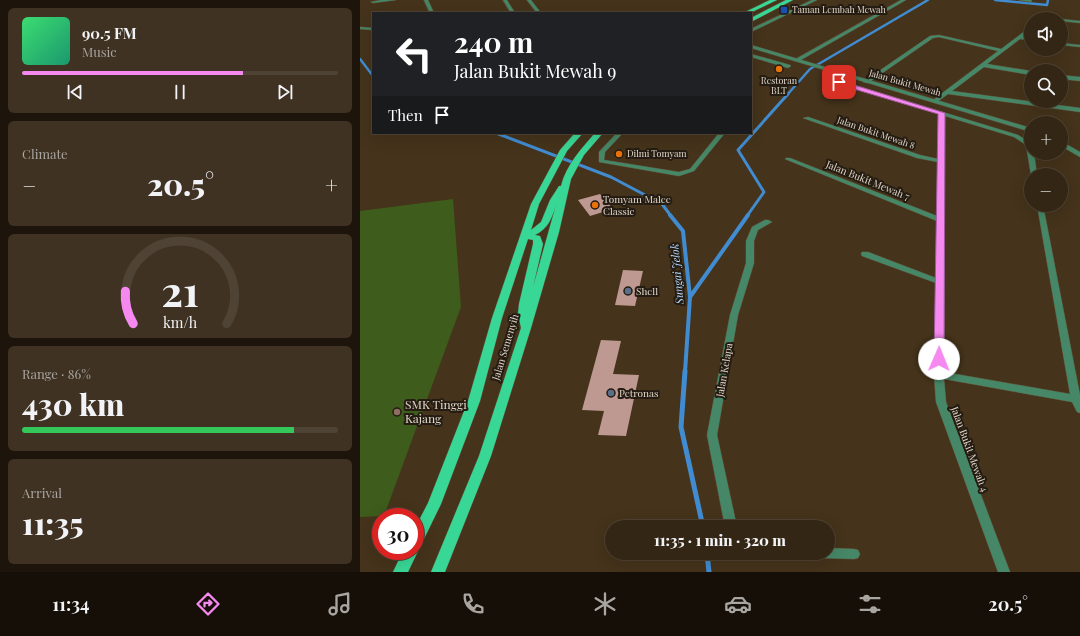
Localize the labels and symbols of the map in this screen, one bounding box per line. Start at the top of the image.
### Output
place label: Taman Lembah Mewah [792,3,887,15]
marker: Taman Lembah Mewah [779,5,789,15]
marker: Restoran BLT [774,64,784,74]
pin [822,65,856,99]
street label: Jalan Bukit Mewah [867,66,943,98]
place label: Restoran BLT [761,74,798,96]
street label: Jalan Bukit Mewah 8 [835,113,917,151]
place label: Dilmi Tomyam [627,147,686,159]
marker: Dilmi Tomyam [614,149,624,159]
street label: Jalan Bukit Mewah 7 [823,156,912,203]
place label: Tomyam Malee Classic [603,192,671,218]
marker: Tomyam Malee Classic [590,200,600,210]
water label: Sungai Jelok [666,243,687,306]
place label: Shell [636,284,658,298]
marker: Shell [623,286,633,296]
street label: Jalan Semenyih [488,312,522,383]
position arrow [918,338,960,380]
street label: Jalan Kelapa [712,342,736,399]
place label: Petronas [619,386,659,400]
marker: Petronas [606,388,616,398]
place label: SMK Tinggi Kajang [405,396,467,426]
street label: Jalan Bukit Mewah 4 [948,403,992,494]
marker: SMK Tinggi Kajang [392,407,402,417]
speed limit sign: 30 [372,508,424,560]

